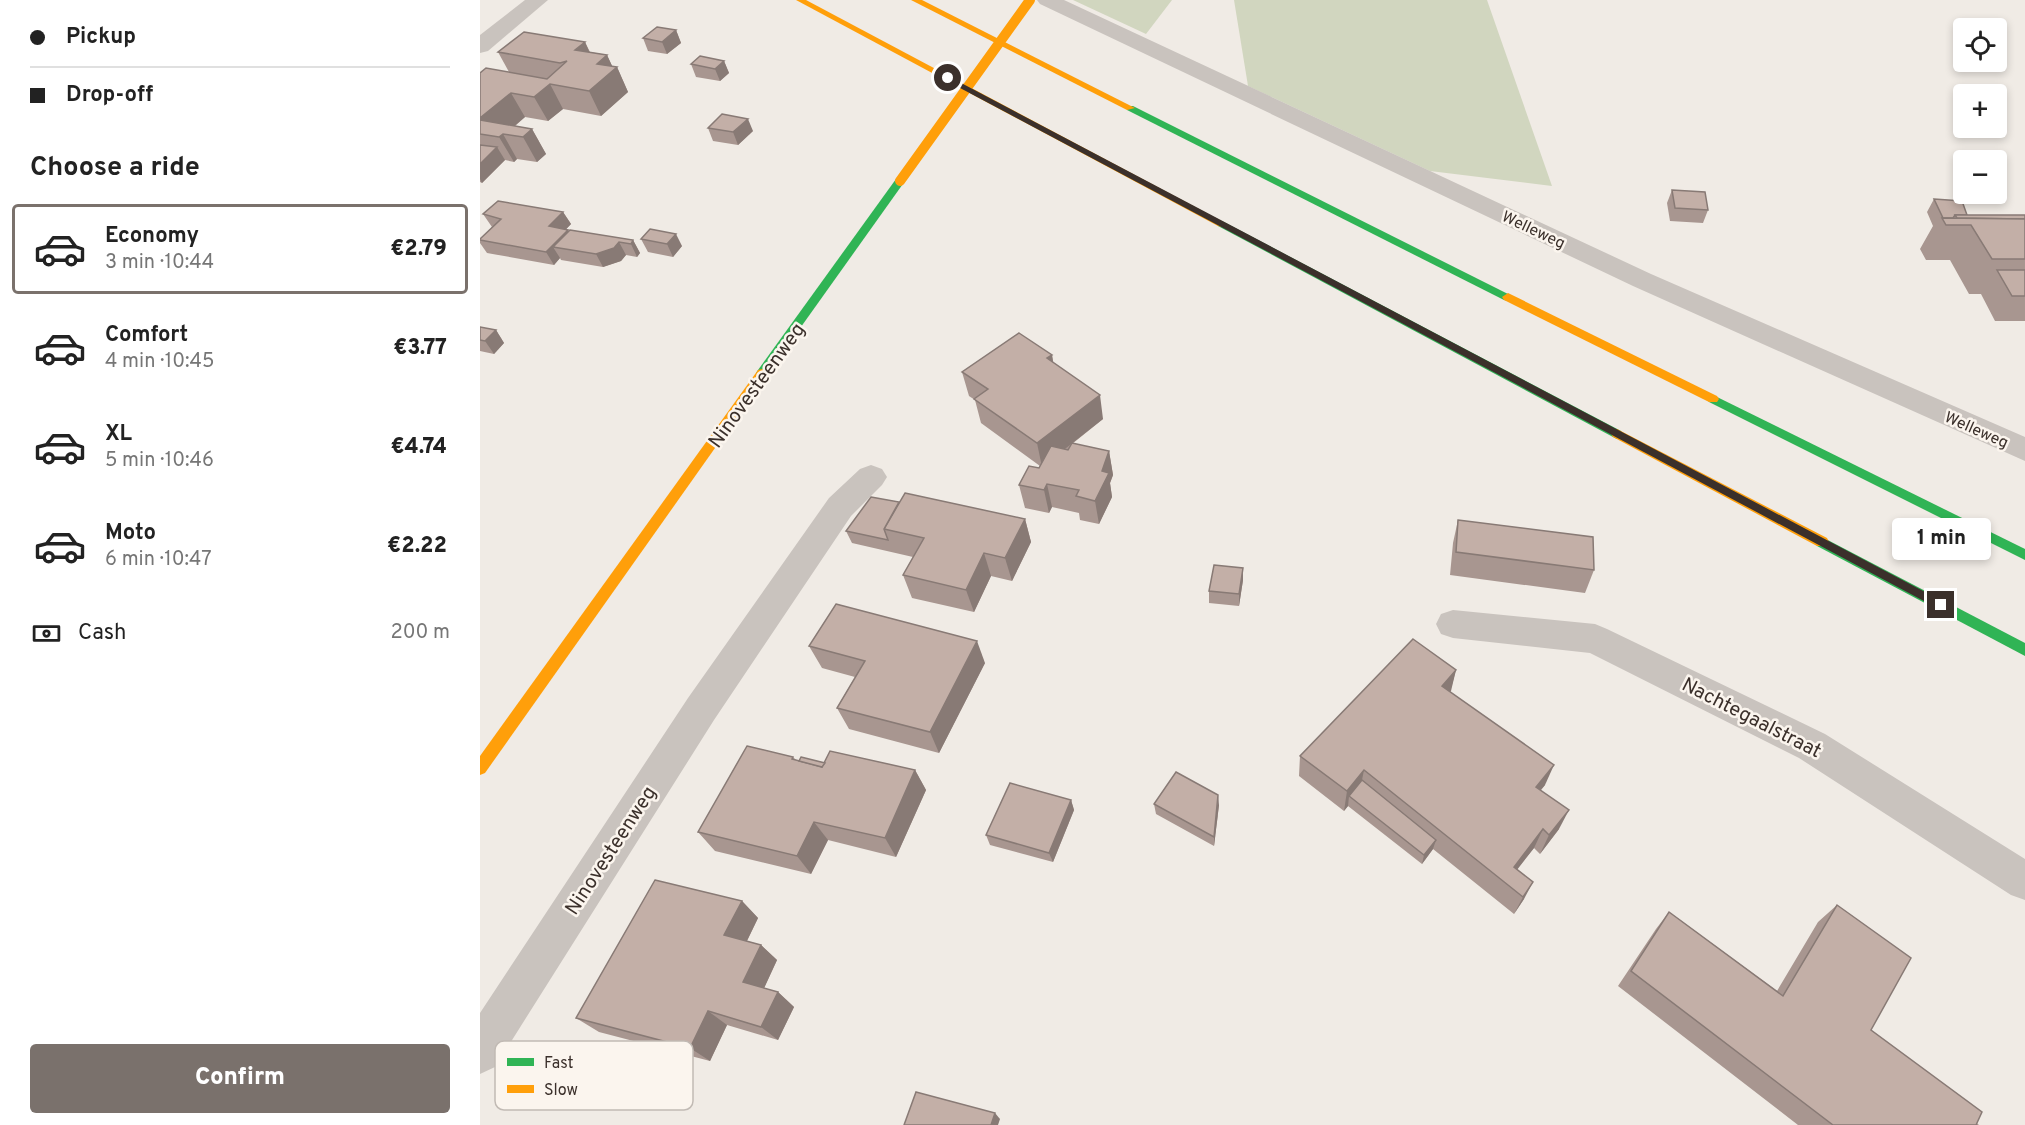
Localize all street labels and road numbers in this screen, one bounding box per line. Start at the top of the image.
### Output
street label: Welleweg [1498,207,1568,254]
street label: Ninovesteenweg [703,318,812,454]
street label: Welleweg [1941,408,2011,454]
street label: Nachtegaalstraat [1677,672,1825,765]
street label: Ninovesteenweg [560,782,663,921]

